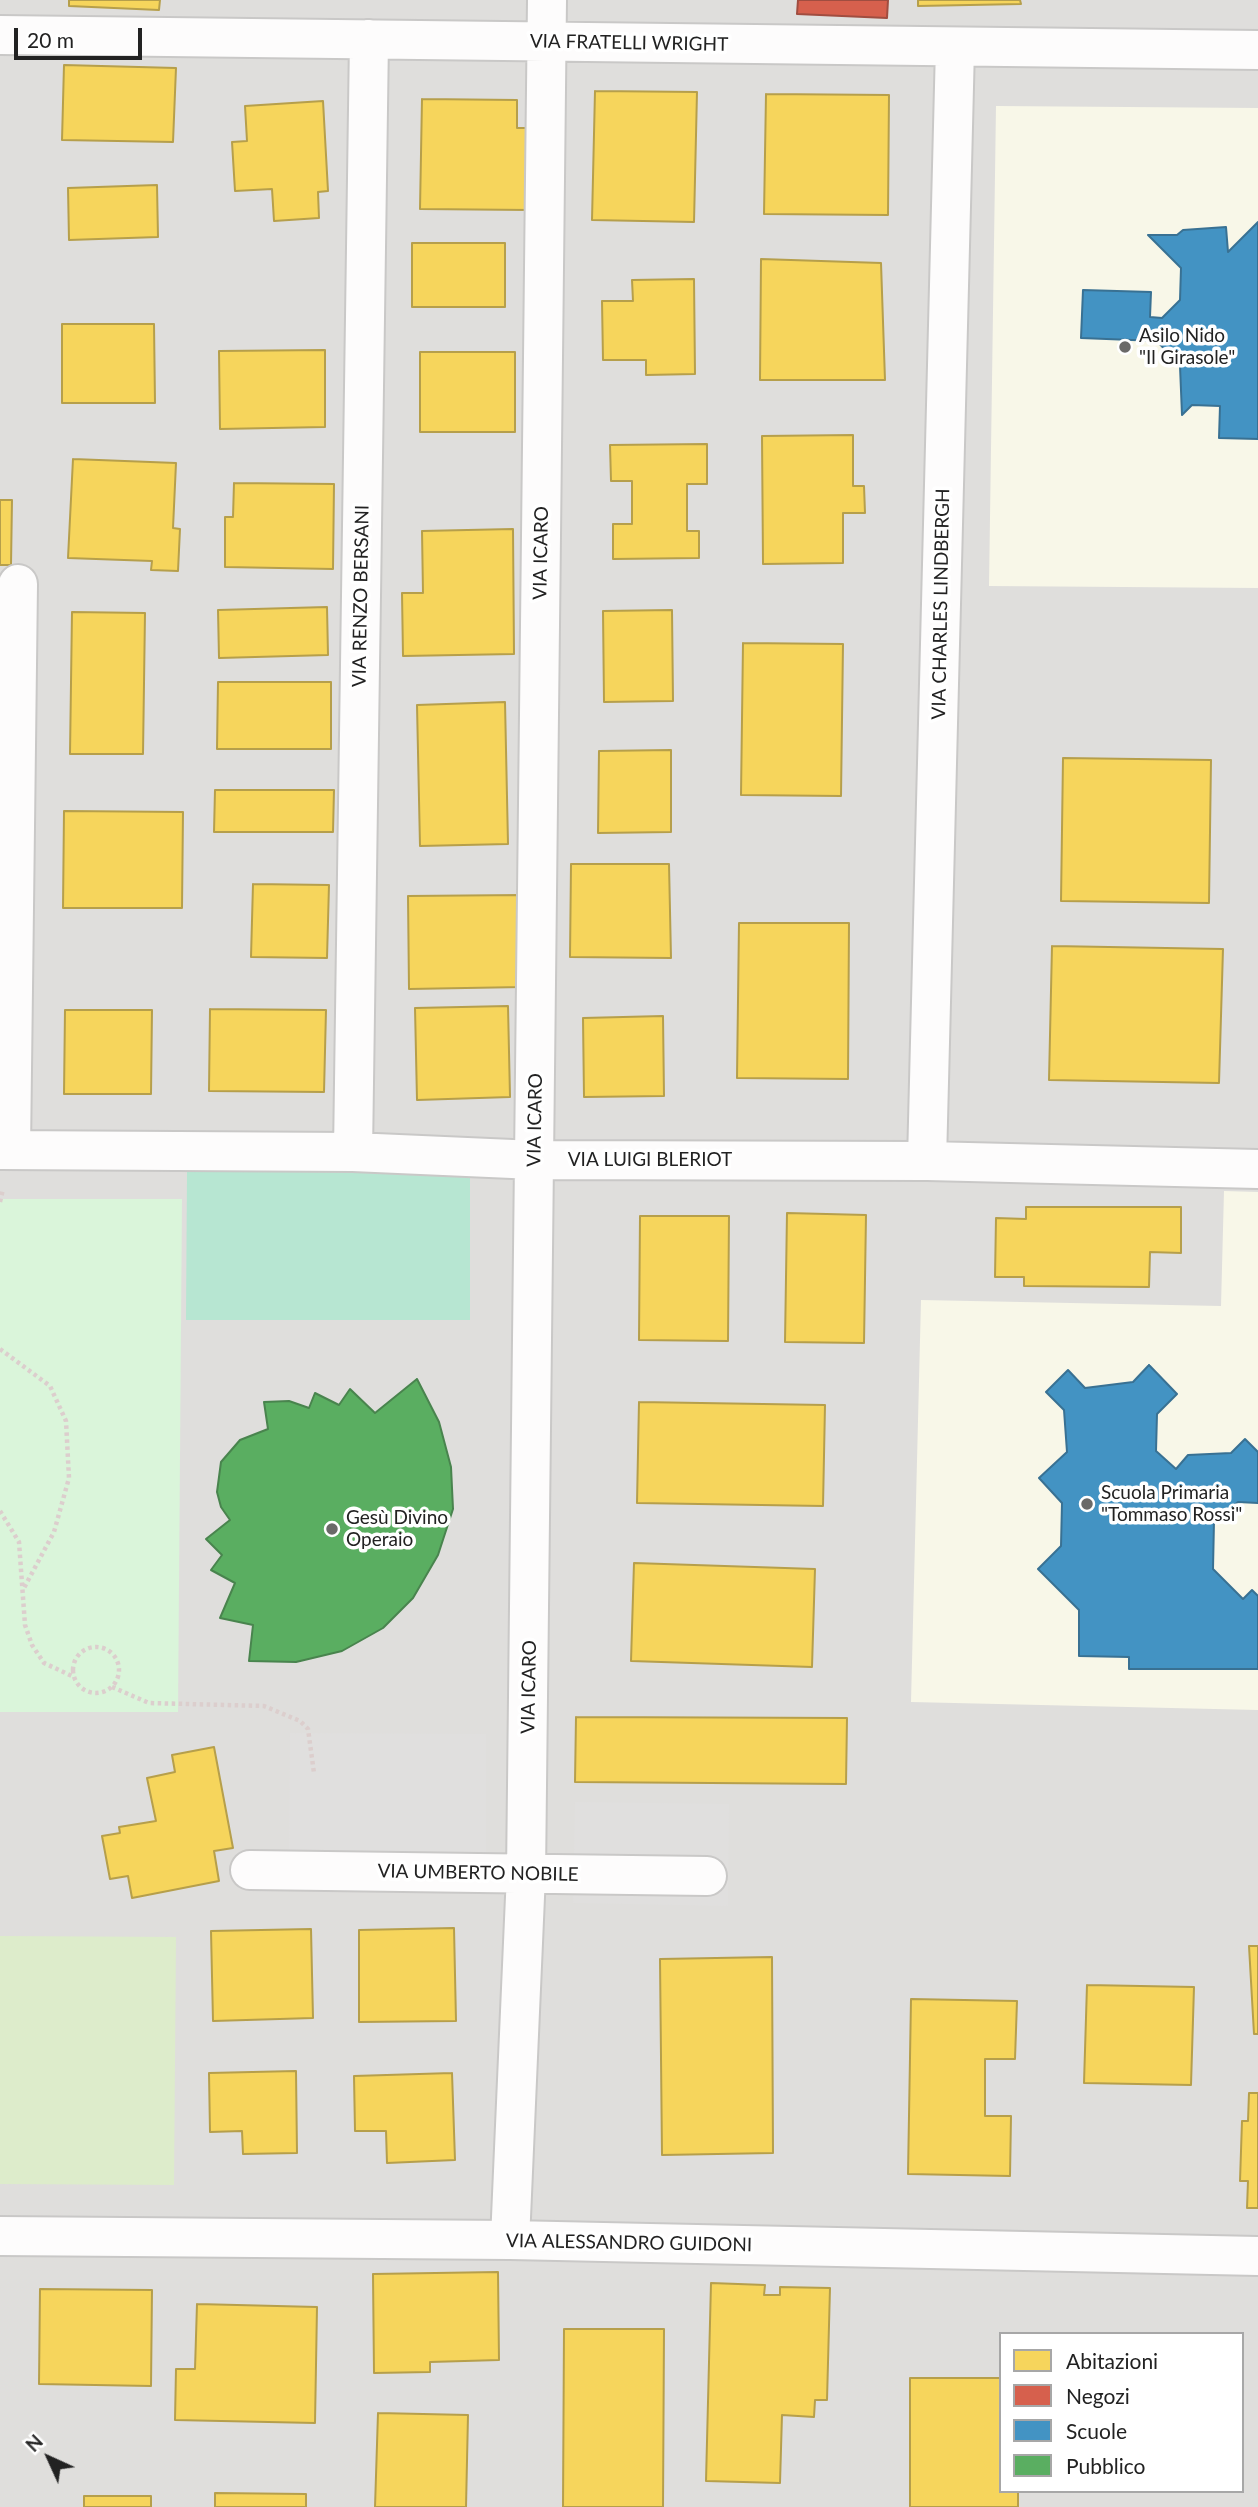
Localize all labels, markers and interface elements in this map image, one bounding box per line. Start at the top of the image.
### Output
scale bar [18,14,145,58]
text: 20 m [27,27,74,52]
street label: VIA FRATELLI WRIGHT [530,30,728,56]
place label: Asilo Nido "Il Girasole" [1139,325,1235,369]
marker: Asilo Nido "Il Girasole" [1117,339,1133,355]
street label: VIA CHARLES LINDBERGH [928,488,954,720]
street label: VIA RENZO BERSANI [348,505,374,687]
street label: VIA ICARO [529,506,553,600]
street label: VIA ICARO [523,1073,547,1167]
street label: VIA LUIGI BLERIOT [568,1149,732,1171]
place label: Scuola Primaria "Tommaso Rossi" [1101,1482,1242,1526]
marker: Scuola Primaria "Tommaso Rossi" [1079,1496,1095,1512]
place label: Gesù Divino Operaio [346,1507,448,1551]
marker: Gesù Divino Operaio [324,1521,340,1537]
street label: VIA ICARO [517,1640,541,1734]
street label: VIA UMBERTO NOBILE [377,1860,579,1886]
street label: VIA ALESSANDRO GUIDONI [506,2229,752,2257]
legend [999,2332,1244,2493]
text: Abitazioni [1066,2348,1158,2373]
text: Negozi [1066,2383,1130,2408]
text: Scuole [1066,2418,1127,2443]
north arrow [14,2423,84,2493]
text: N [20,2429,47,2456]
text: Pubblico [1066,2453,1146,2478]

